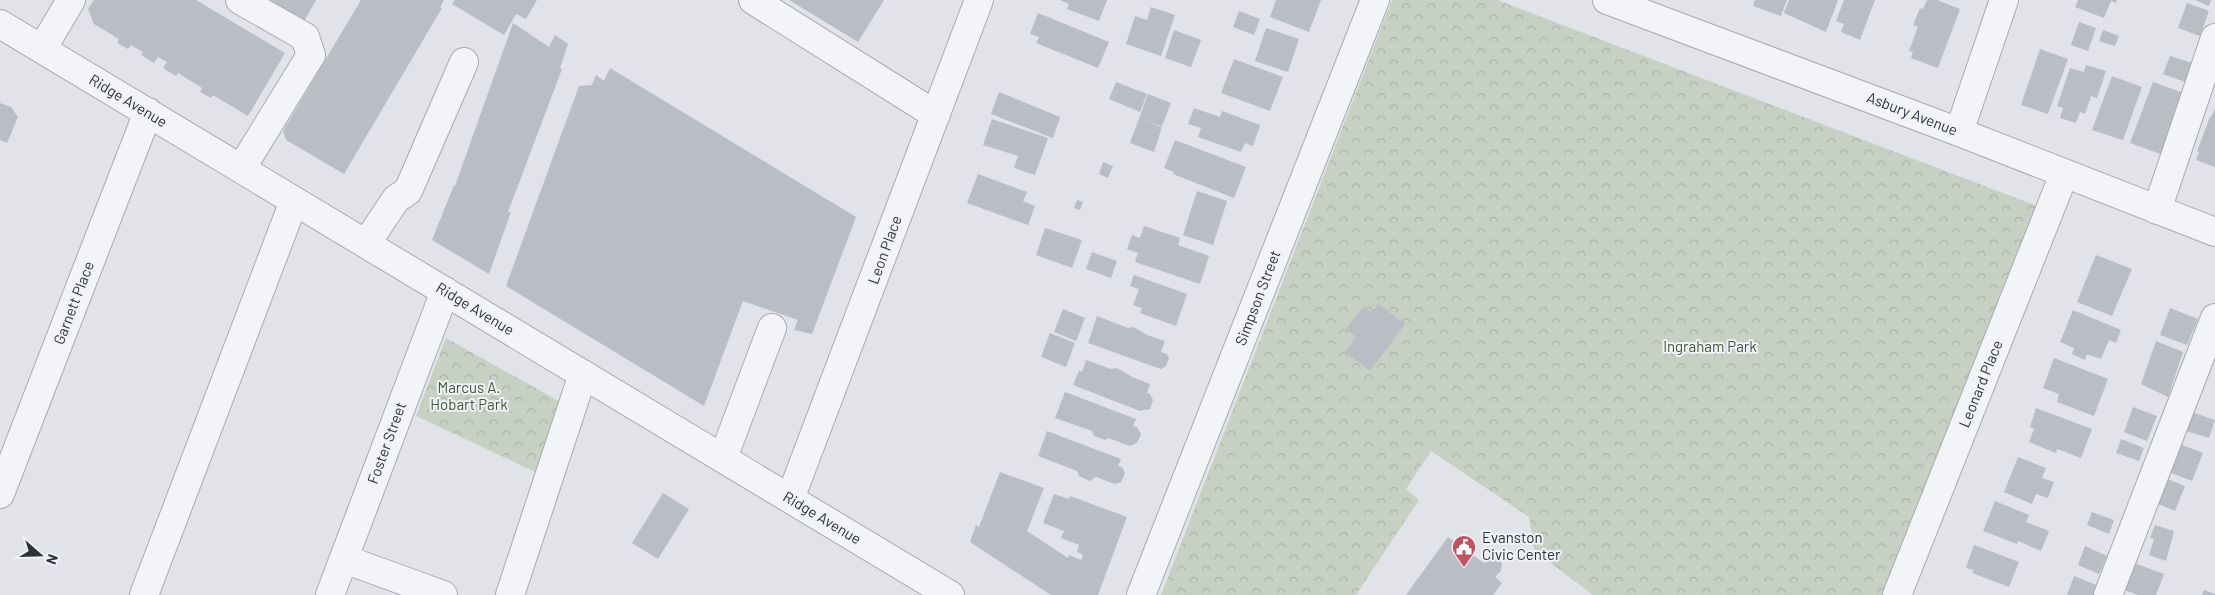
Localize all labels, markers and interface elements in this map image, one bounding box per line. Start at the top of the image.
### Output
street label: Ridge Avenue [86,70,171,130]
street label: Asbury Avenue [1864,87,1960,139]
street label: Leon Place [863,213,905,286]
street label: Simpson Street [1231,247,1284,348]
street label: Garnett Place [49,258,97,347]
street label: Ridge Avenue [433,278,518,338]
park label: Ingraham Park [1663,337,1757,355]
street label: Leonard Place [1954,337,2006,430]
park label: Marcus A. Hobart Park [430,378,508,413]
street label: Foster Street [363,399,409,486]
street label: Ridge Avenue [780,487,865,547]
place label: Evanston Civic Center [1482,528,1561,563]
north arrow [15,530,65,580]
public building icon: Evanston Civic Center [1451,534,1477,568]
text: N [43,552,62,567]

